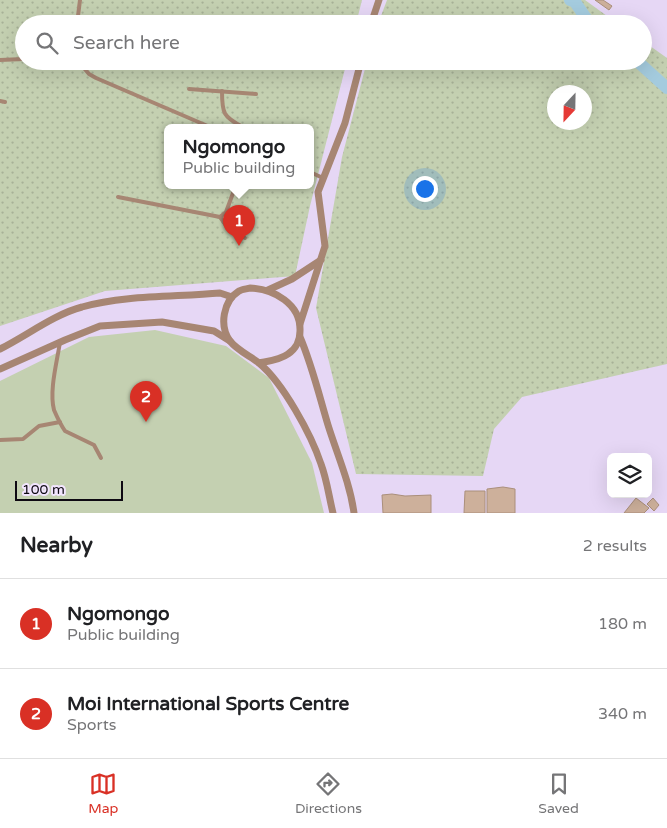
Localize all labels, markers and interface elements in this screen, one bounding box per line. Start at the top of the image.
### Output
search box [15,15,652,70]
icon: search [33,29,61,57]
text: Search here [73,32,180,54]
north arrow [547,85,592,130]
popup [164,124,314,189]
text: Ngomongo [183,136,285,158]
text: Public building [183,158,295,178]
your location [412,176,438,202]
pin: 1 [223,205,255,246]
pin: 2 [130,381,162,422]
map controls [607,453,652,498]
button: layers [607,453,652,498]
scale bar [15,478,122,501]
text: 100 m [22,481,65,498]
text: Nearby [20,533,93,558]
text: 2 results [583,536,647,556]
text: Ngomongo [67,603,170,625]
text: 1 [31,614,41,634]
text: 180 m [598,614,647,634]
text: Public building [67,625,180,645]
text: Moi International Sports Centre [67,693,349,715]
text: 2 [31,704,41,724]
text: 340 m [598,704,647,724]
text: Sports [67,715,116,735]
tab: Map [88,770,118,817]
tab: Directions [295,770,362,817]
tab: Saved [538,770,579,817]

